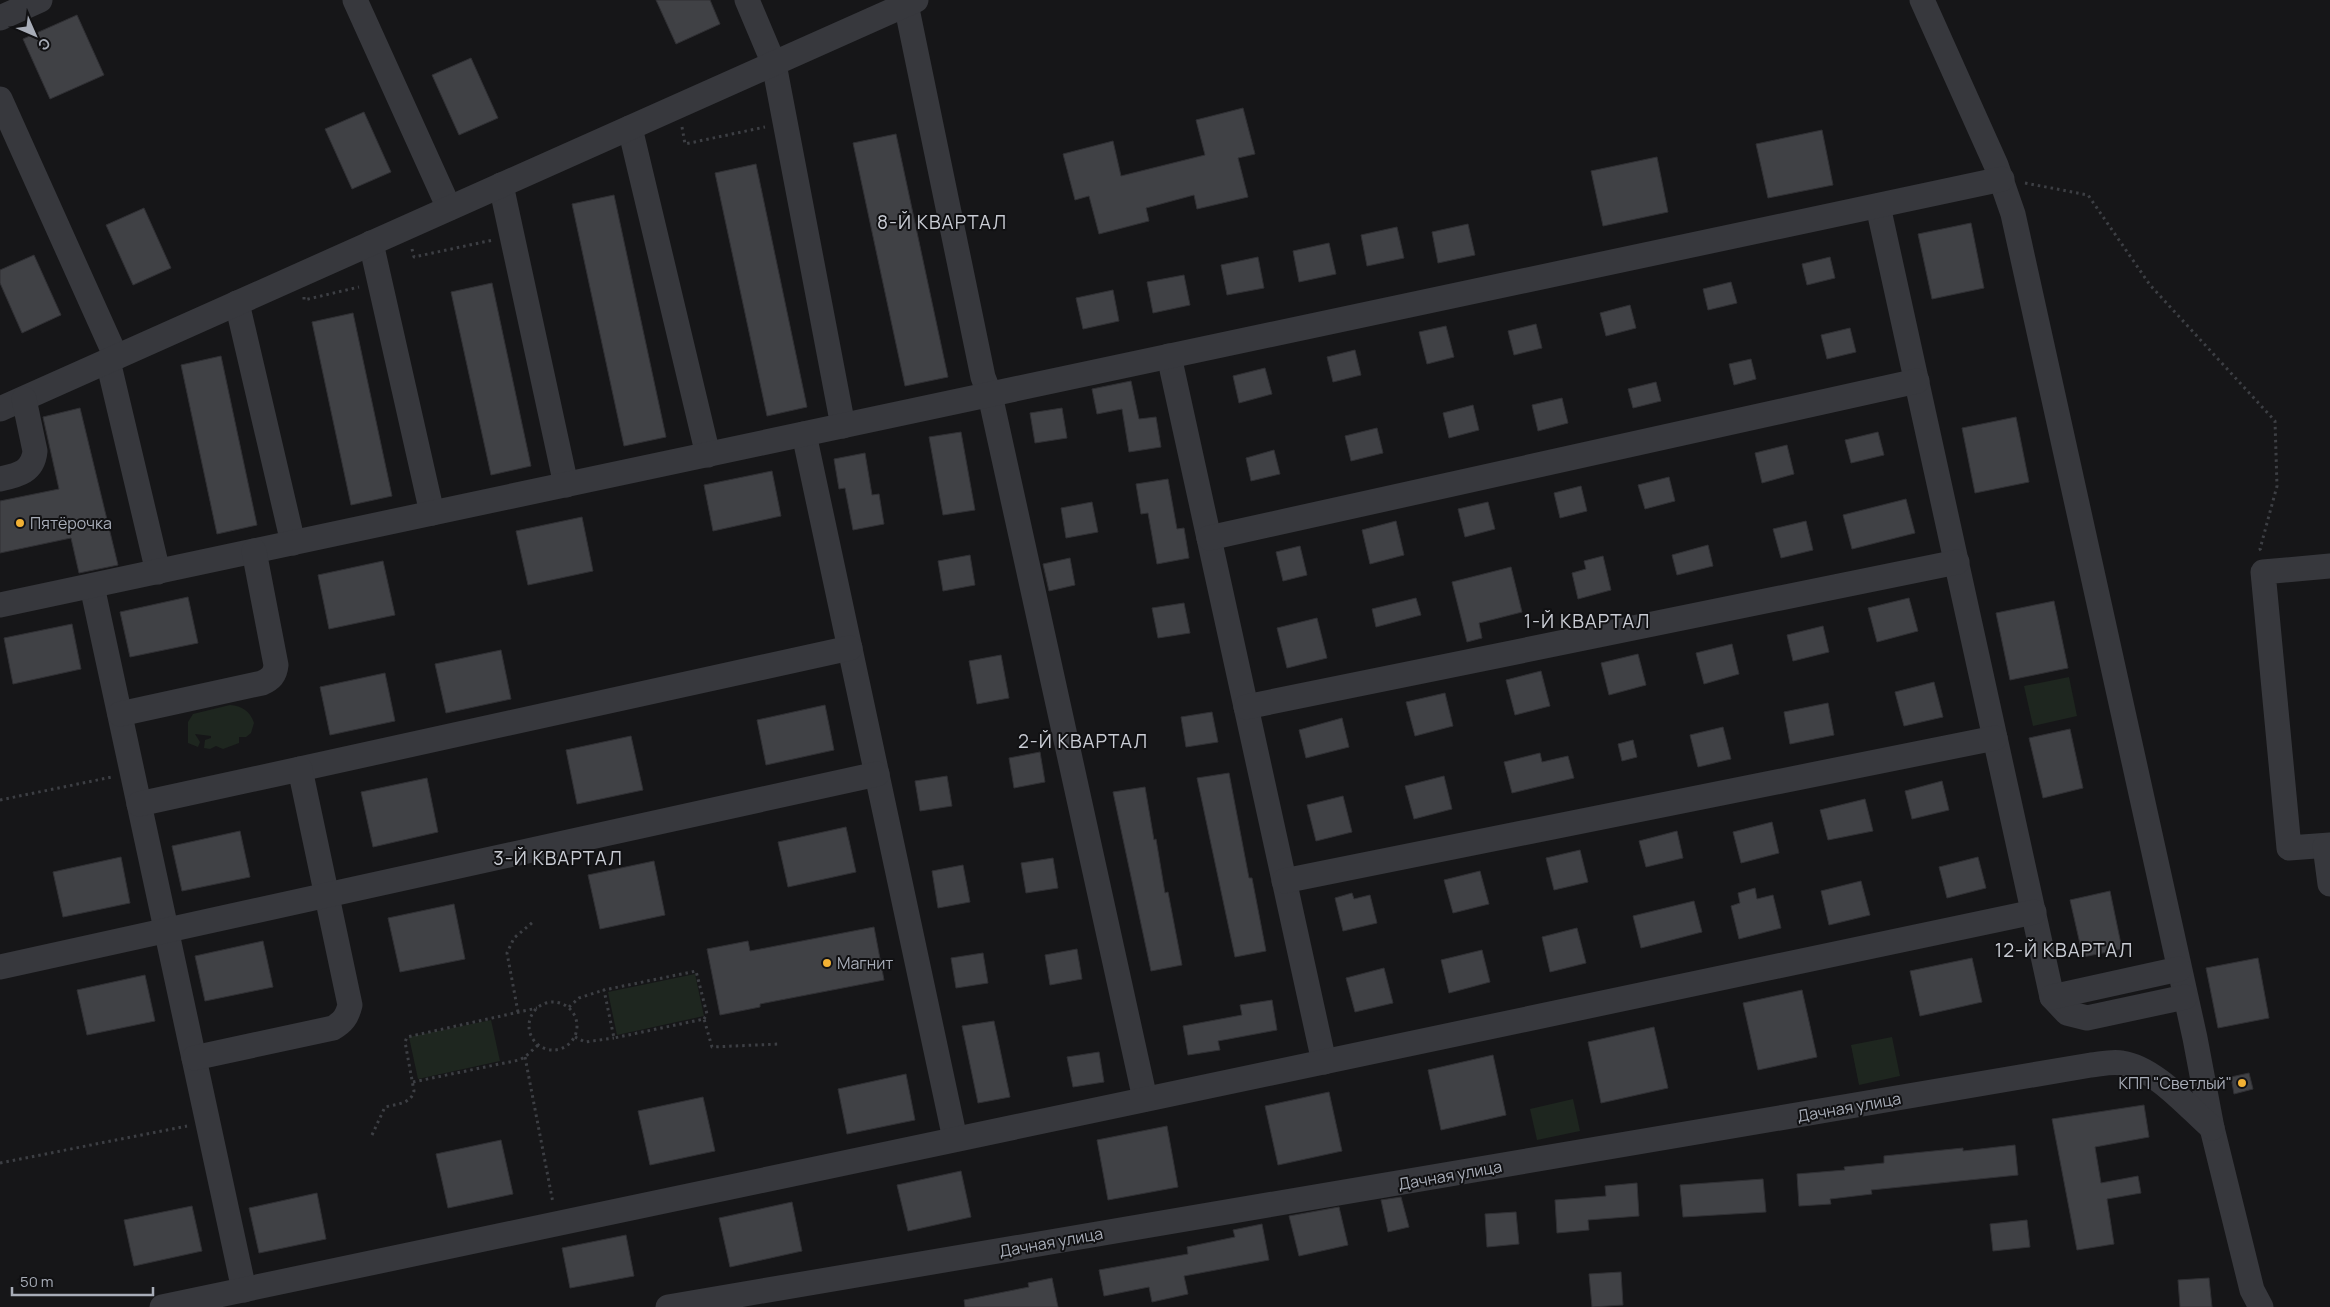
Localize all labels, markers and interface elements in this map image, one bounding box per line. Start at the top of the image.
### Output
north arrow [10,10,60,60]
text: С [34,34,55,55]
district label: 8-Й КВАРТАЛ [877,209,1007,235]
place label: Пятёрочка [30,512,112,534]
marker: Пятёрочка [14,517,26,529]
district label: 1-Й КВАРТАЛ [1524,608,1650,634]
district label: 2-Й КВАРТАЛ [1018,728,1148,754]
district label: 3-Й КВАРТАЛ [493,845,623,871]
district label: 12-Й КВАРТАЛ [1995,937,2133,963]
place label: Магнит [837,952,893,974]
marker: Магнит [821,957,833,969]
place label: КПП "Светлый" [2118,1072,2232,1094]
marker: КПП "Светлый" [2236,1077,2248,1089]
street label: Дачная улица [1795,1087,1903,1127]
street label: Дачная улица [1396,1155,1504,1195]
street label: Дачная улица [997,1222,1105,1262]
scale bar [12,1264,154,1296]
text: 50 m [20,1271,54,1292]

